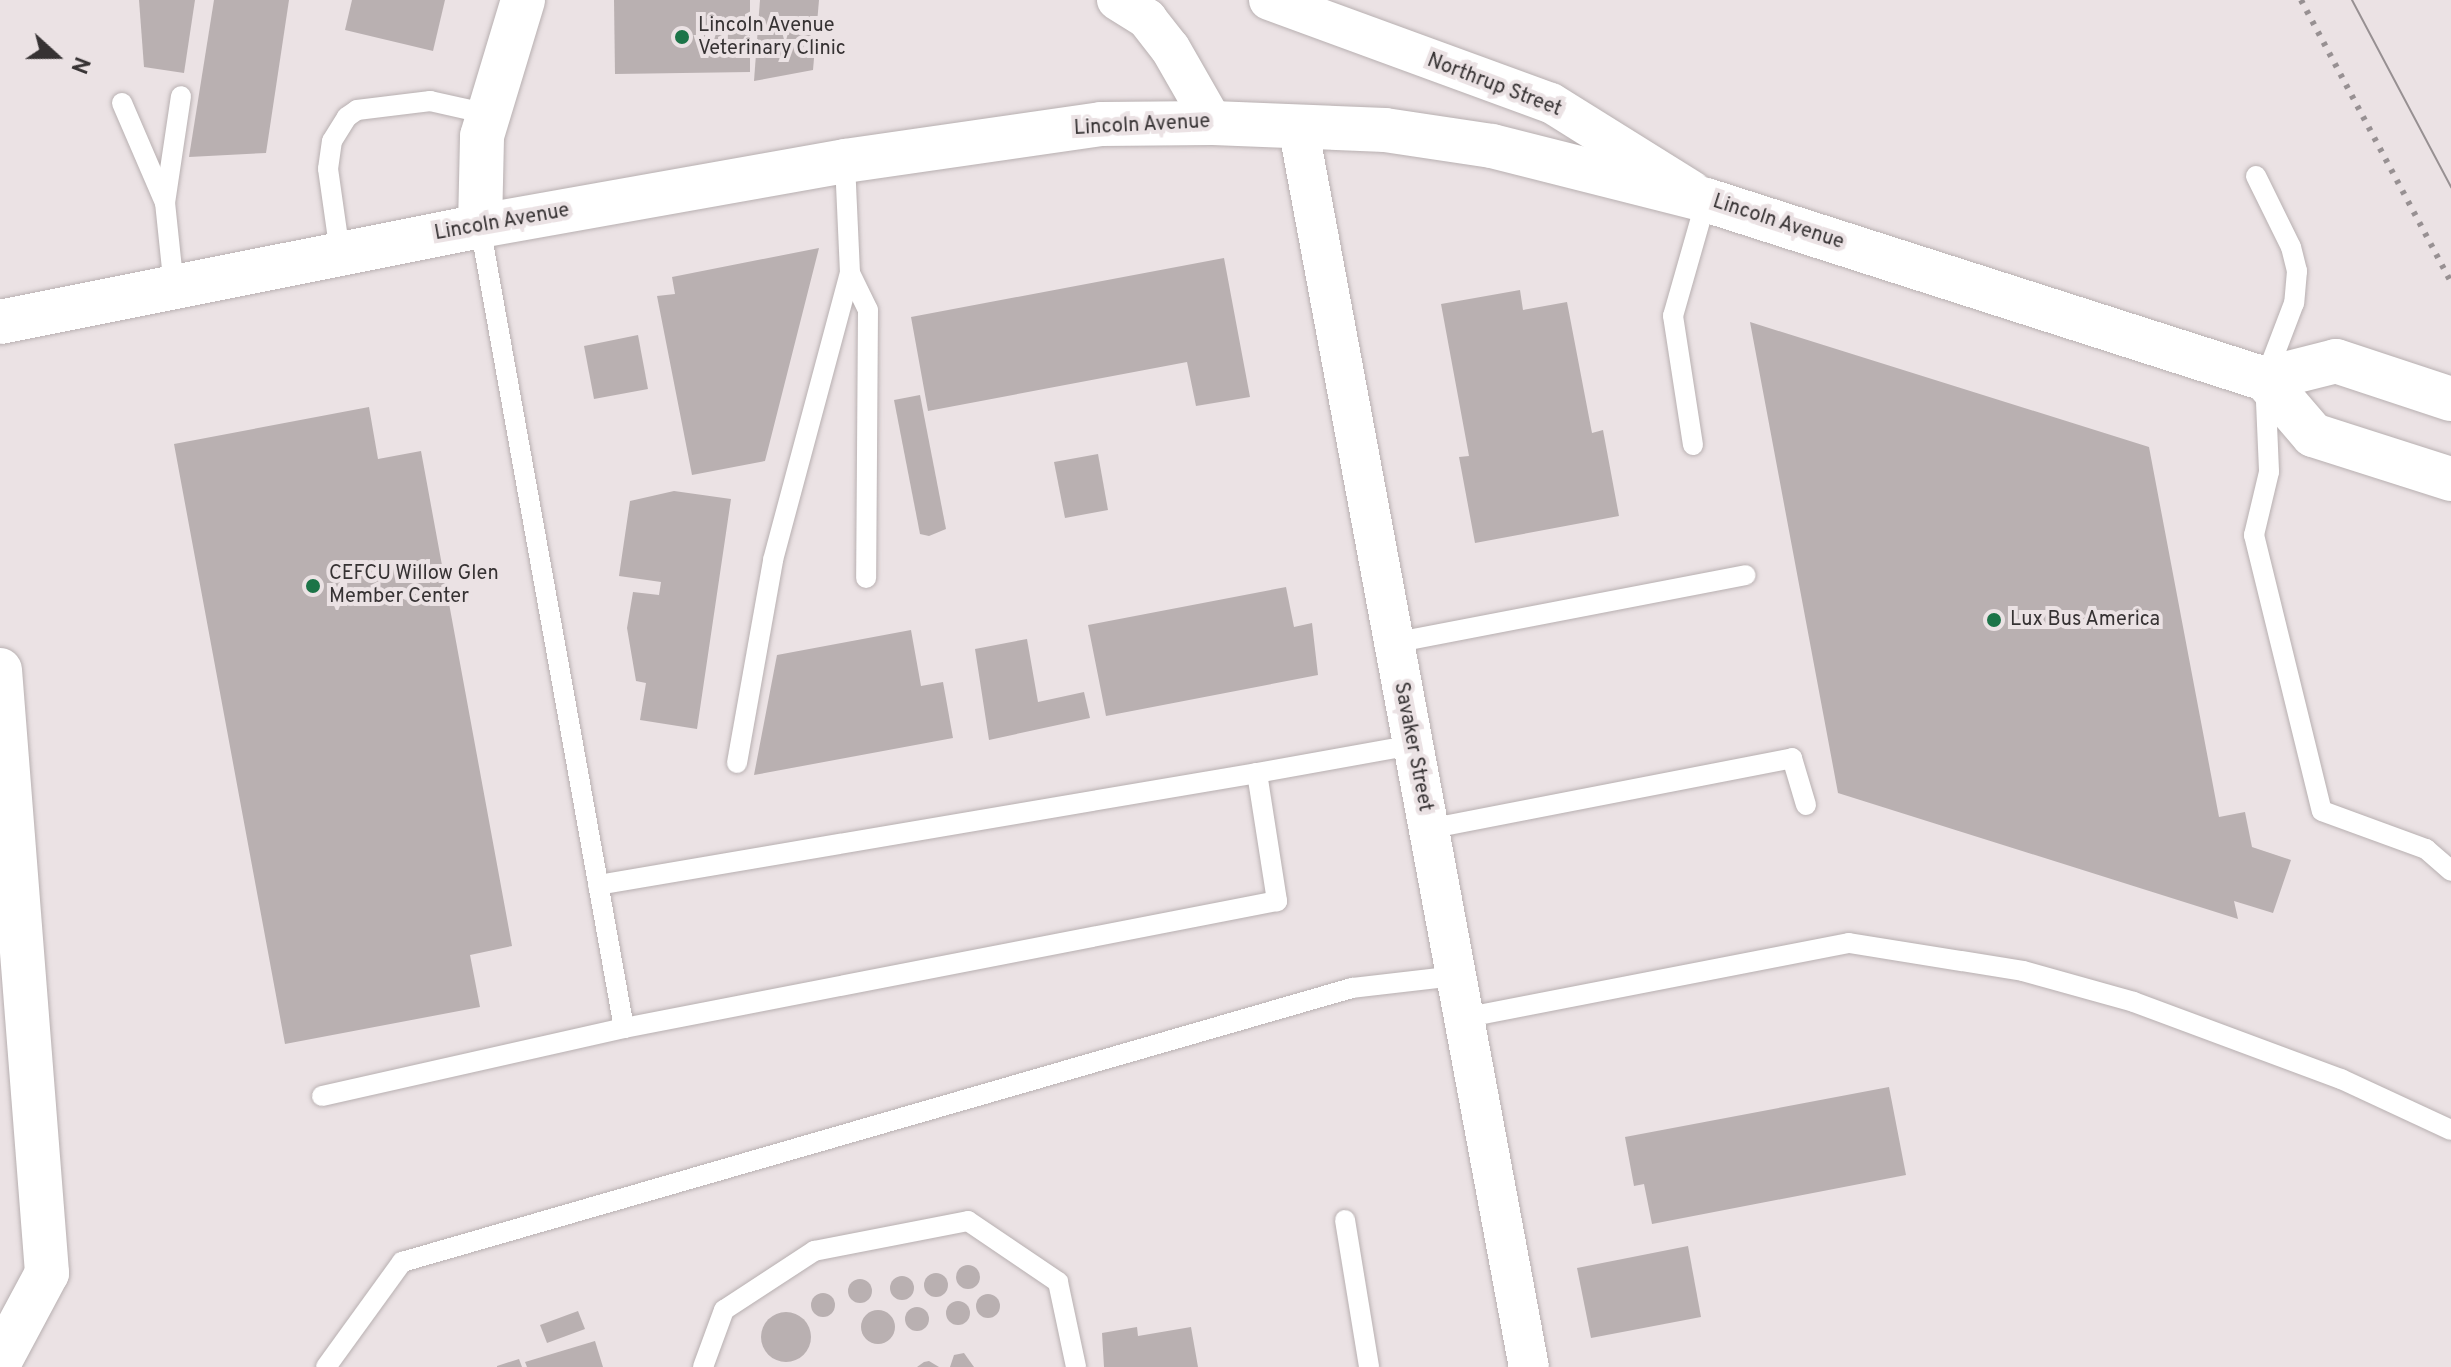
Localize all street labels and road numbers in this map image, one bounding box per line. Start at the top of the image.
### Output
street label: Northrup Street [1423,49,1565,123]
street label: Lincoln Avenue [1073,110,1211,142]
street label: Lincoln Avenue [1709,190,1847,256]
street label: Lincoln Avenue [432,199,572,247]
street label: Savaker Street [1388,680,1436,814]

